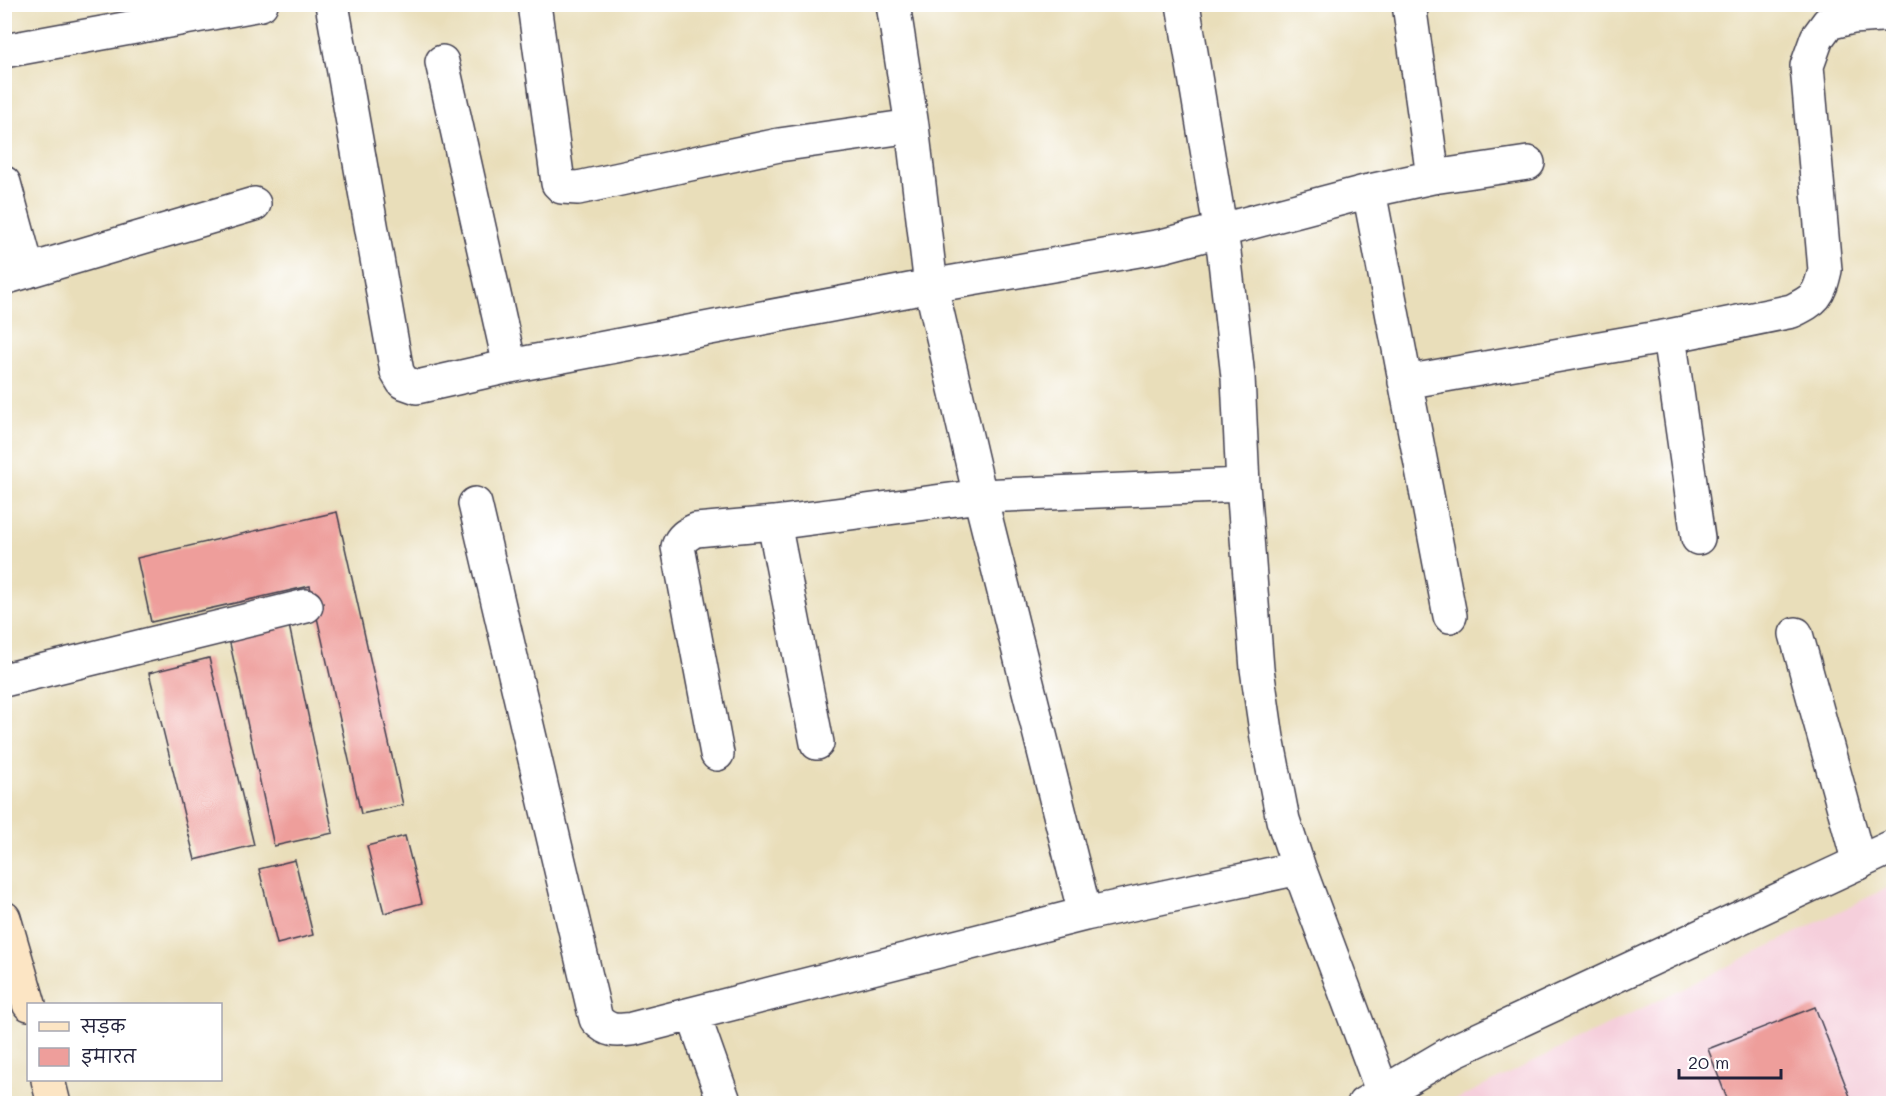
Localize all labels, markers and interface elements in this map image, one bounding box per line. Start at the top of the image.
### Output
legend [27,1003,222,1081]
text: सड़क [80,1014,126,1038]
scale bar [1679,1042,1781,1080]
text: इमारत [81,1044,137,1068]
text: 20 m [1688,1050,1729,1074]

